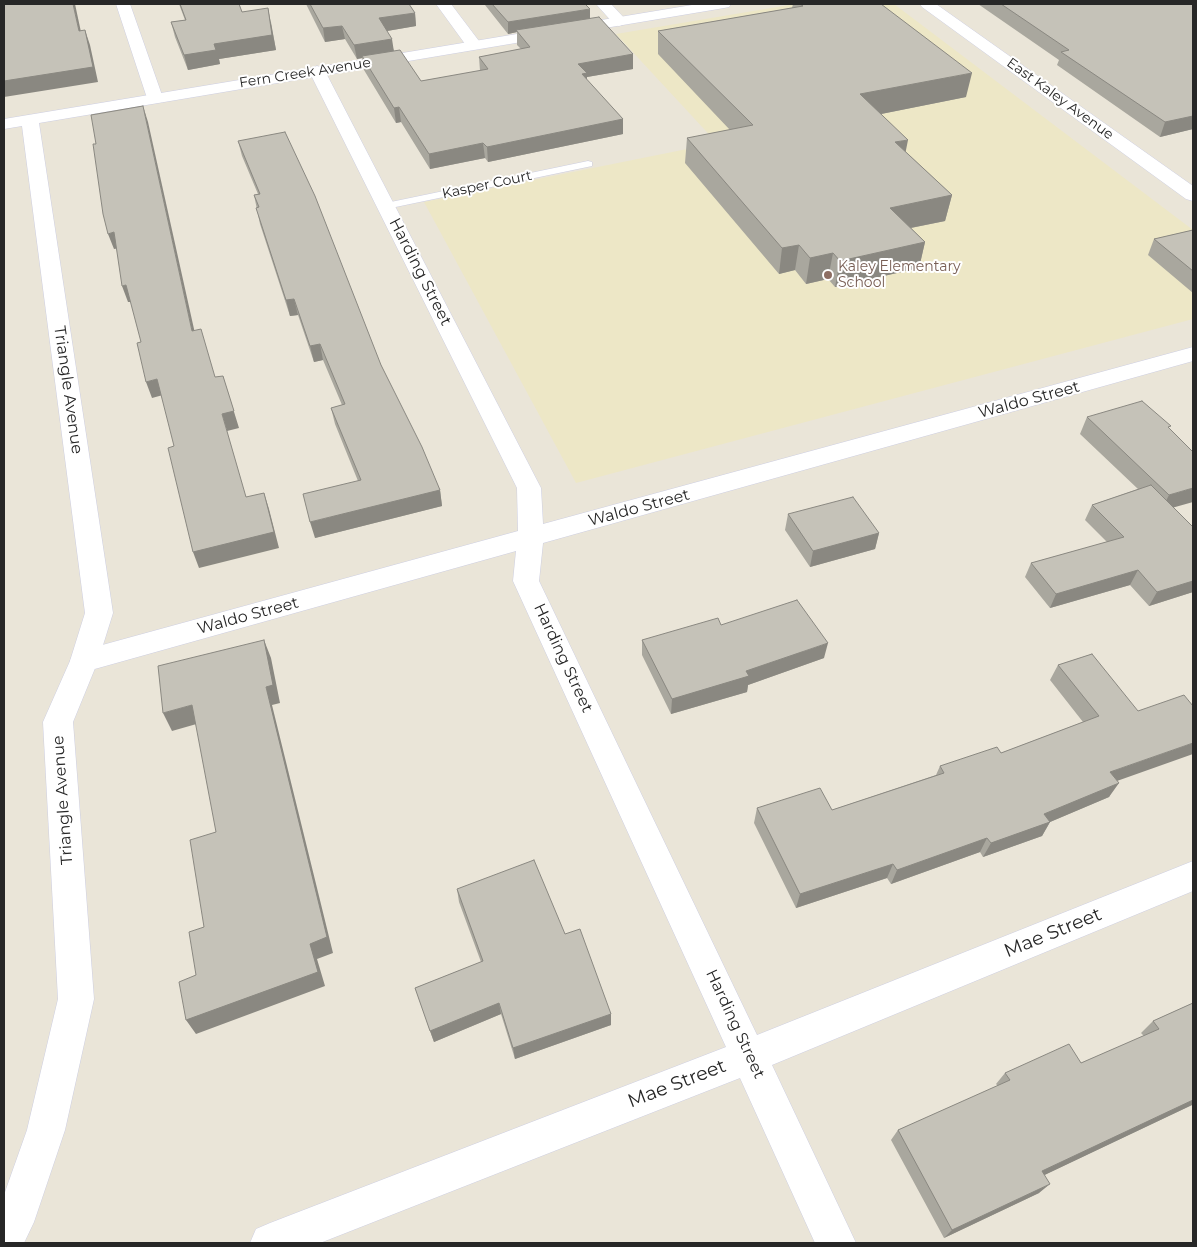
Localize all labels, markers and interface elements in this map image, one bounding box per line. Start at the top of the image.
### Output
street label: Fern Creek Avenue [238,54,372,92]
street label: East Kaley Avenue [1003,55,1117,143]
street label: Kasper Court [441,167,533,203]
street label: Harding Street [385,215,455,329]
place label: Kaley Elementary School [838,259,961,292]
marker: Kaley Elementary School [822,269,834,281]
street label: Triangle Avenue [49,325,87,455]
street label: Waldo Street [976,377,1082,423]
street label: Waldo Street [586,485,692,531]
street label: Waldo Street [195,593,301,639]
street label: Harding Street [529,600,597,716]
street label: Triangle Avenue [49,735,77,865]
street label: Mae Street [1001,903,1105,963]
street label: Harding Street [701,966,769,1082]
street label: Mae Street [625,1055,729,1113]

